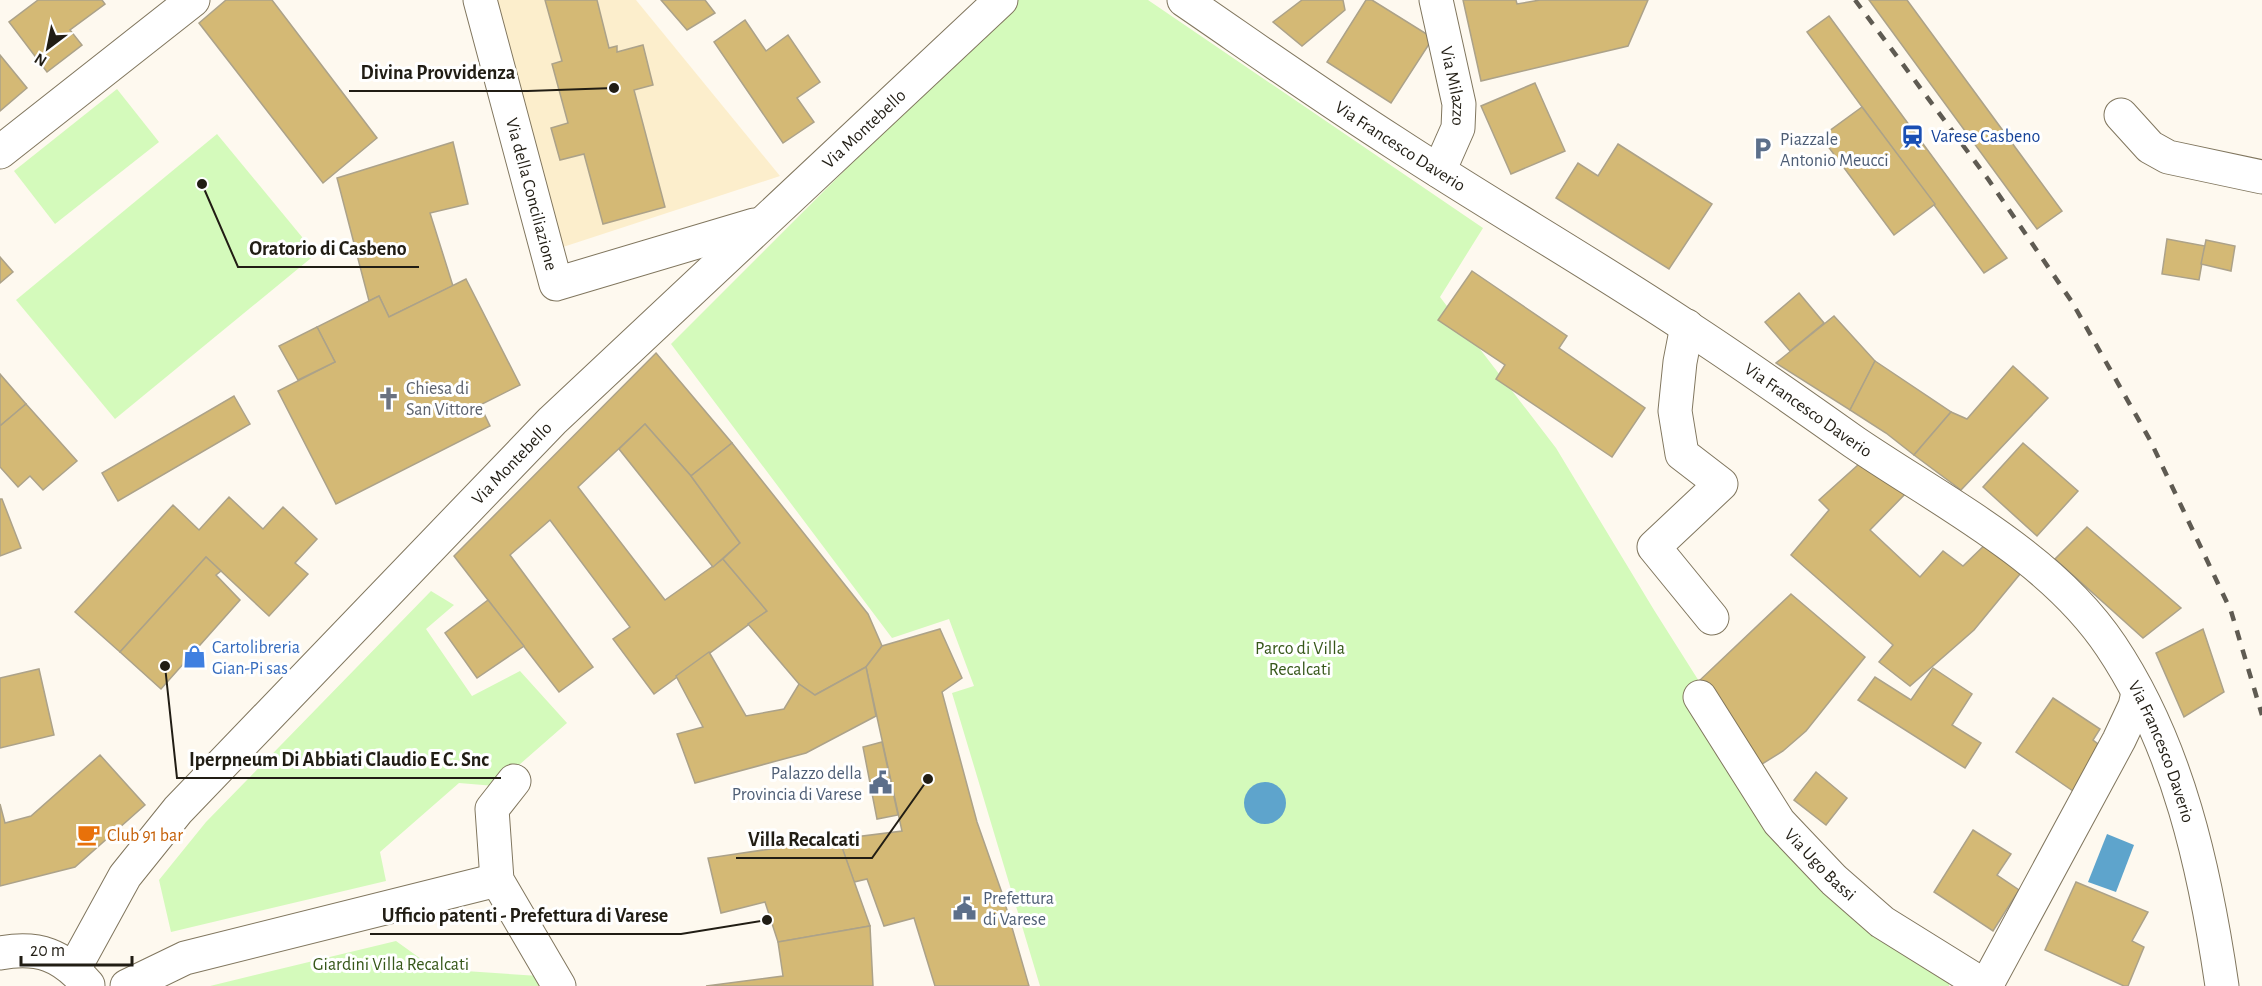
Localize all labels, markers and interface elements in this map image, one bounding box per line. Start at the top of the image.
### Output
north arrow [18,18,78,78]
street label: Via Milazzo [1437,45,1467,126]
text: N [32,50,50,70]
callout: Divina Provvidenza [349,53,528,91]
text: Divina Provvidenza [361,63,516,83]
street label: Via Montebello [820,86,910,172]
street label: Via Francesco Daverio [1331,98,1468,196]
street label: Via della Conciliazione [502,116,560,273]
station icon: Varese Casbeno [1900,123,1926,149]
place label: Varese Casbeno [1931,128,2041,146]
place label: Piazzale Antonio Meucci [1780,131,1889,170]
parking icon: Piazzale Antonio Meucci [1749,136,1775,162]
callout: Oratorio di Casbeno [238,229,419,267]
text: Oratorio di Casbeno [249,239,407,259]
street label: Via Francesco Daverio [1741,360,1875,461]
place label: Chiesa di San Vittore [406,380,483,419]
church icon: Chiesa di San Vittore [375,385,401,411]
street label: Via Montebello [469,419,556,508]
place label: Cartolibreria Gian-Pi sas [212,639,300,678]
park label: Parco di Villa Recalcati [1255,640,1345,679]
shop icon: Cartolibreria Gian-Pi sas [181,644,207,670]
street label: Via Francesco Daverio [2124,678,2197,825]
callout: Iperpneum Di Abbiati Claudio E C. Snc [177,740,501,778]
text: Iperpneum Di Abbiati Claudio E C. Snc [189,750,489,770]
place label: Palazzo della Provincia di Varese [732,765,862,804]
public building icon: Palazzo della Provincia di Varese [867,770,893,796]
callout: Villa Recalcati [736,820,872,858]
cafe icon: Club 91 bar [76,822,102,848]
street label: Via Ugo Bassi [1780,826,1859,905]
place label: Club 91 bar [107,827,183,845]
text: Villa Recalcati [748,830,860,850]
place label: Prefettura di Varese [983,890,1054,929]
public building icon: Prefettura di Varese [952,895,978,921]
callout: Ufficio patenti - Prefettura di Varese [370,896,681,934]
text: Ufficio patenti - Prefettura di Varese [382,906,668,926]
scale bar [21,929,132,967]
text: 20 m [30,942,65,960]
park label: Giardini Villa Recalcati [313,956,469,974]

